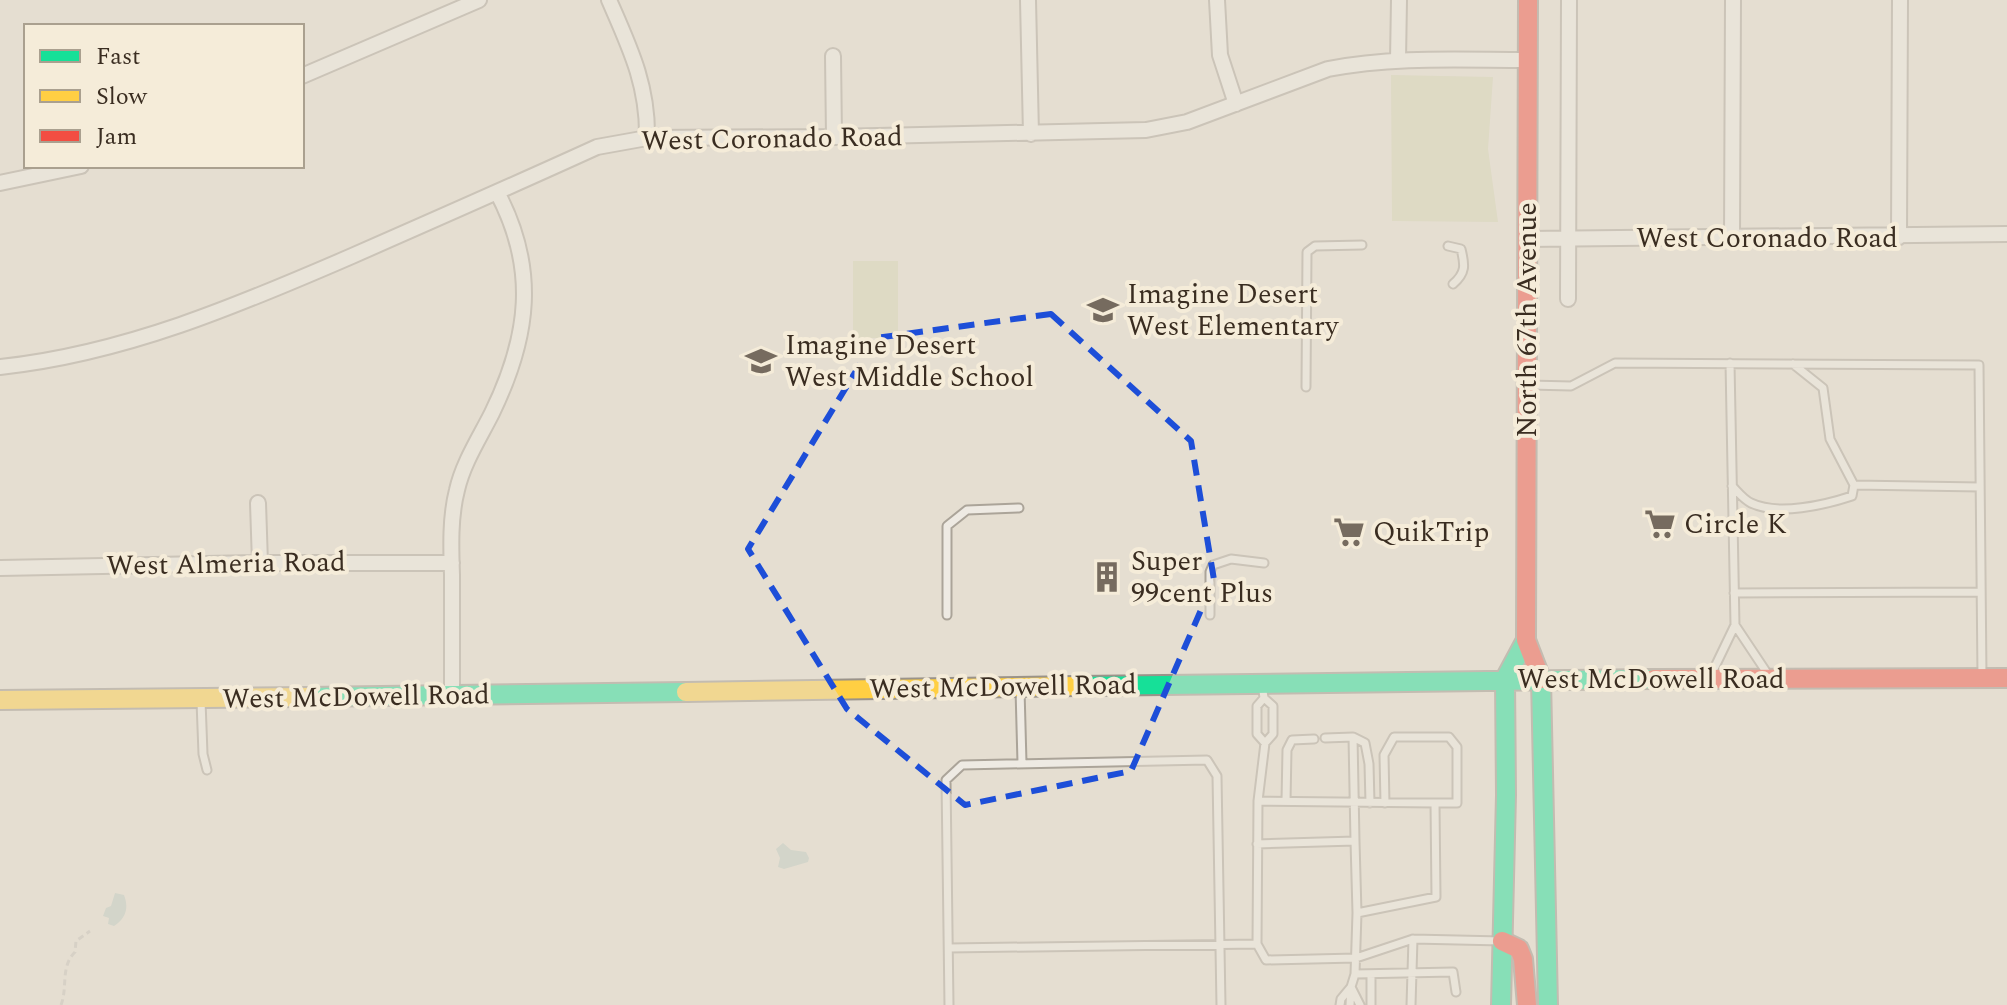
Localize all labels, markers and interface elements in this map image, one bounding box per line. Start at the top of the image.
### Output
legend [24,24,304,168]
text: Fast [96,39,141,75]
text: Slow [96,79,148,115]
street label: West Coronado Road [641,115,903,163]
text: Jam [96,119,137,155]
street label: North 67th Avenue [1506,202,1549,438]
street label: West Coronado Road [1636,217,1898,260]
place label: Imagine Desert West Elementary [1127,273,1340,348]
school or university icon: Imagine Desert West Elementary [1086,293,1120,327]
place label: Imagine Desert West Middle School [785,324,1034,399]
school or university icon: Imagine Desert West Middle School [744,344,778,378]
place label: Circle K [1684,503,1787,546]
supermarket icon: Circle K [1643,507,1677,541]
place label: QuikTrip [1373,511,1489,554]
supermarket icon: QuikTrip [1332,515,1366,549]
street label: West Almeria Road [106,540,346,588]
place label: Super 99cent Plus [1131,540,1273,615]
building icon: Super 99cent Plus [1090,560,1124,594]
street label: West McDowell Road [1517,658,1785,701]
street label: West McDowell Road [869,663,1137,711]
street label: West McDowell Road [222,673,490,721]

